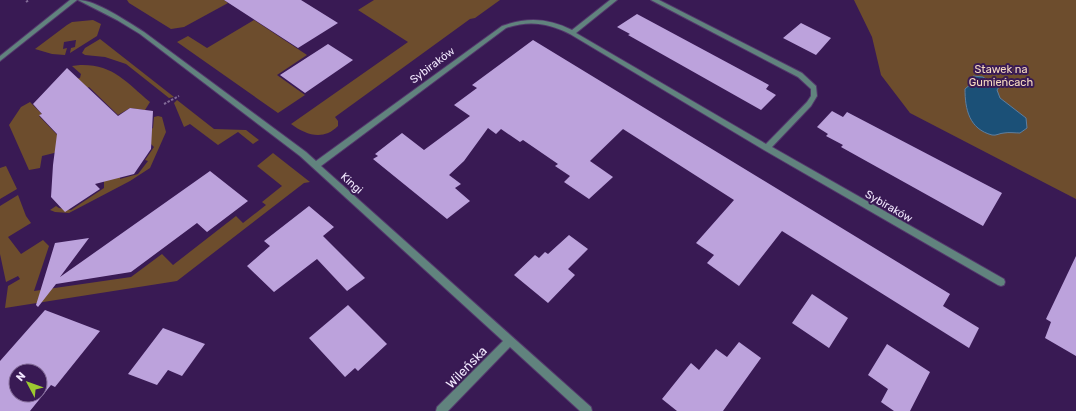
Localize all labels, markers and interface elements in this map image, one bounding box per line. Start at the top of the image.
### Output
street label: Sybiraków [407,44,457,86]
park label: Stawek na Gumieńcach [969,63,1033,89]
street label: Kingi [338,170,365,197]
street label: Sybiraków [863,188,915,225]
street label: Wileńska [443,343,490,391]
north arrow [8,363,48,403]
text: N [13,369,28,384]

